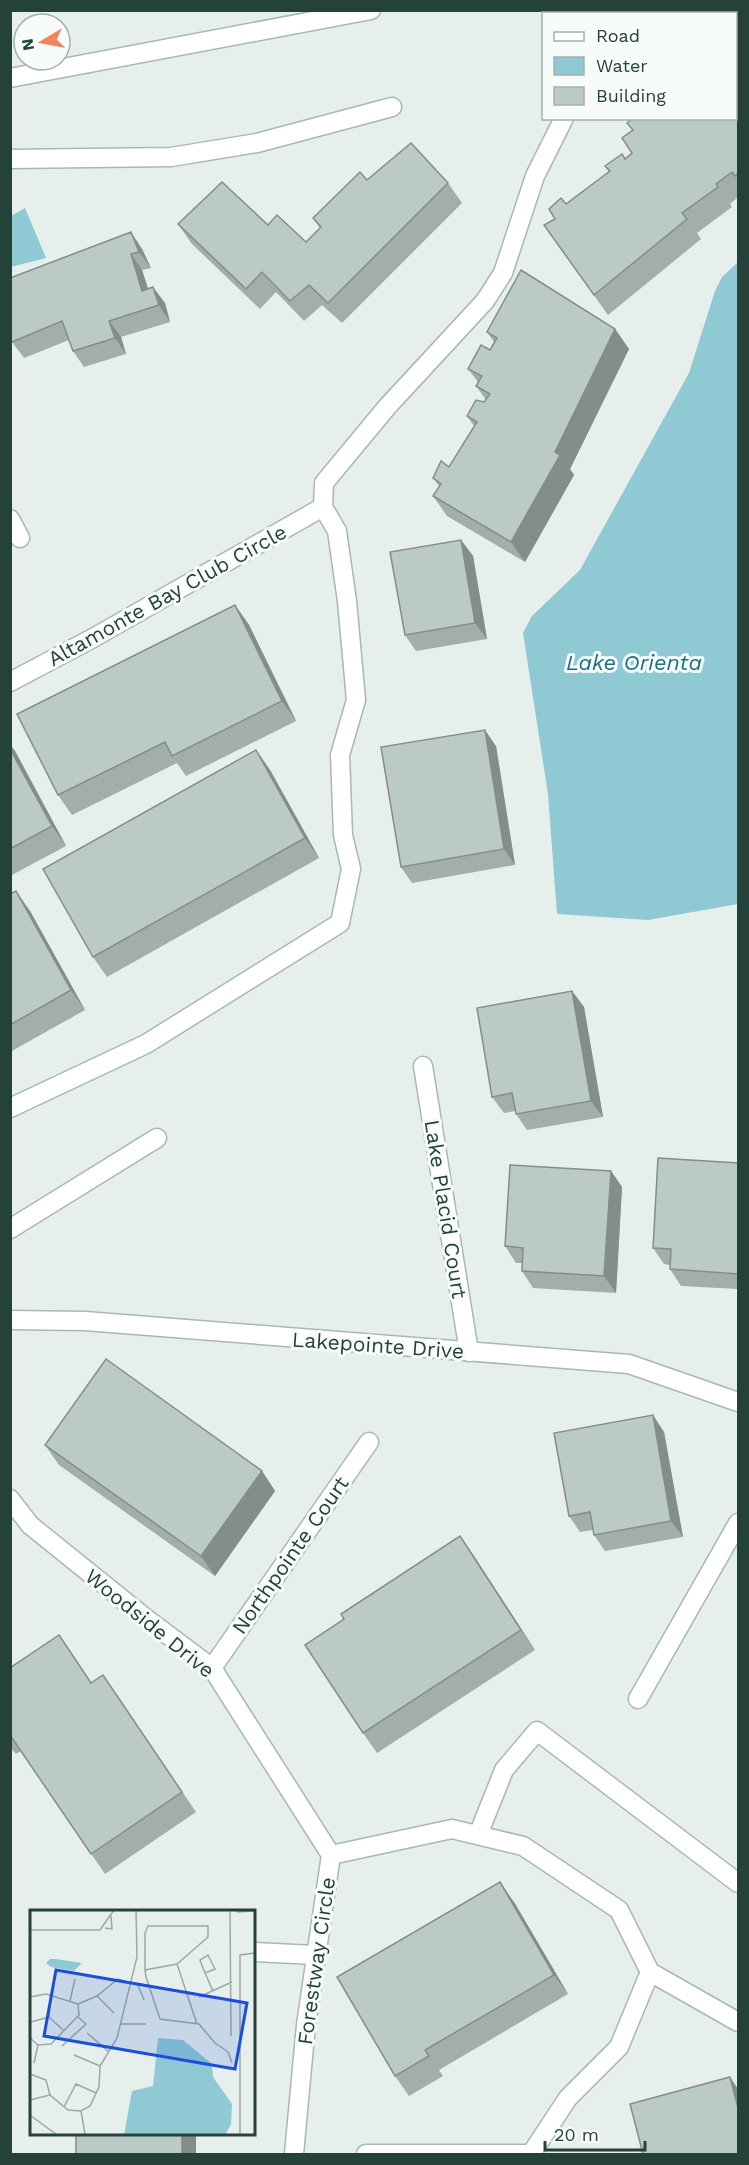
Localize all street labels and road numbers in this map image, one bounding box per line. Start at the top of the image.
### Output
street label: Altamonte Bay Club Circle [43,519,291,671]
street label: Lake Placid Court [420,1118,473,1300]
street label: Lakepointe Drive [291,1327,465,1363]
street label: Northpointe Court [226,1471,354,1639]
street label: Woodside Drive [80,1563,220,1683]
street label: Forestway Circle [292,1876,340,2046]

